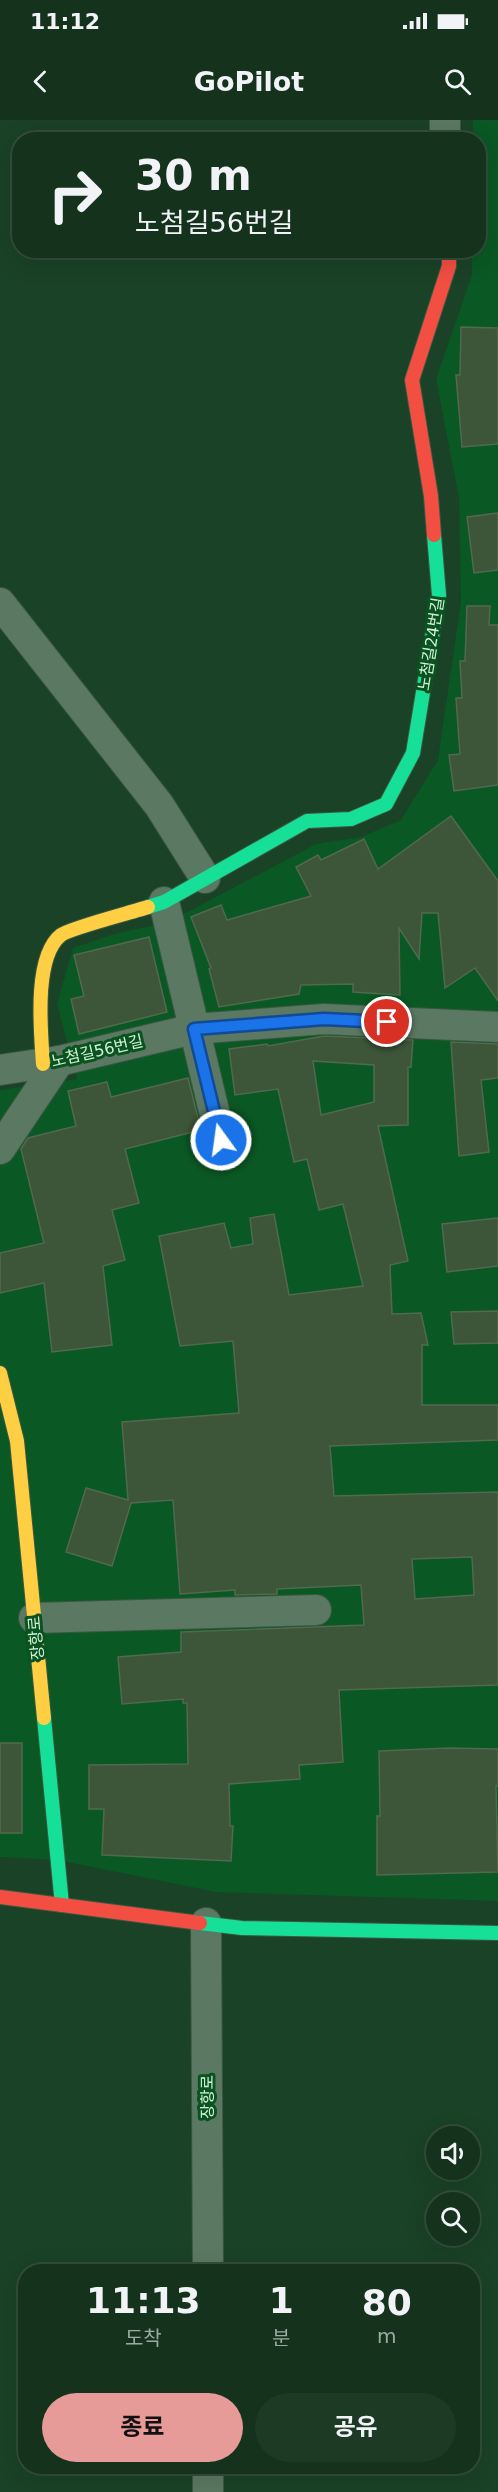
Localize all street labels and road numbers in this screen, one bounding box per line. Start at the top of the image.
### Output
street label: 노첨길24번길 [414,596,448,692]
street label: 노첨길56번길 [49,1031,145,1071]
street label: 장항로 [25,1615,47,1661]
street label: 장항로 [198,2075,217,2119]

